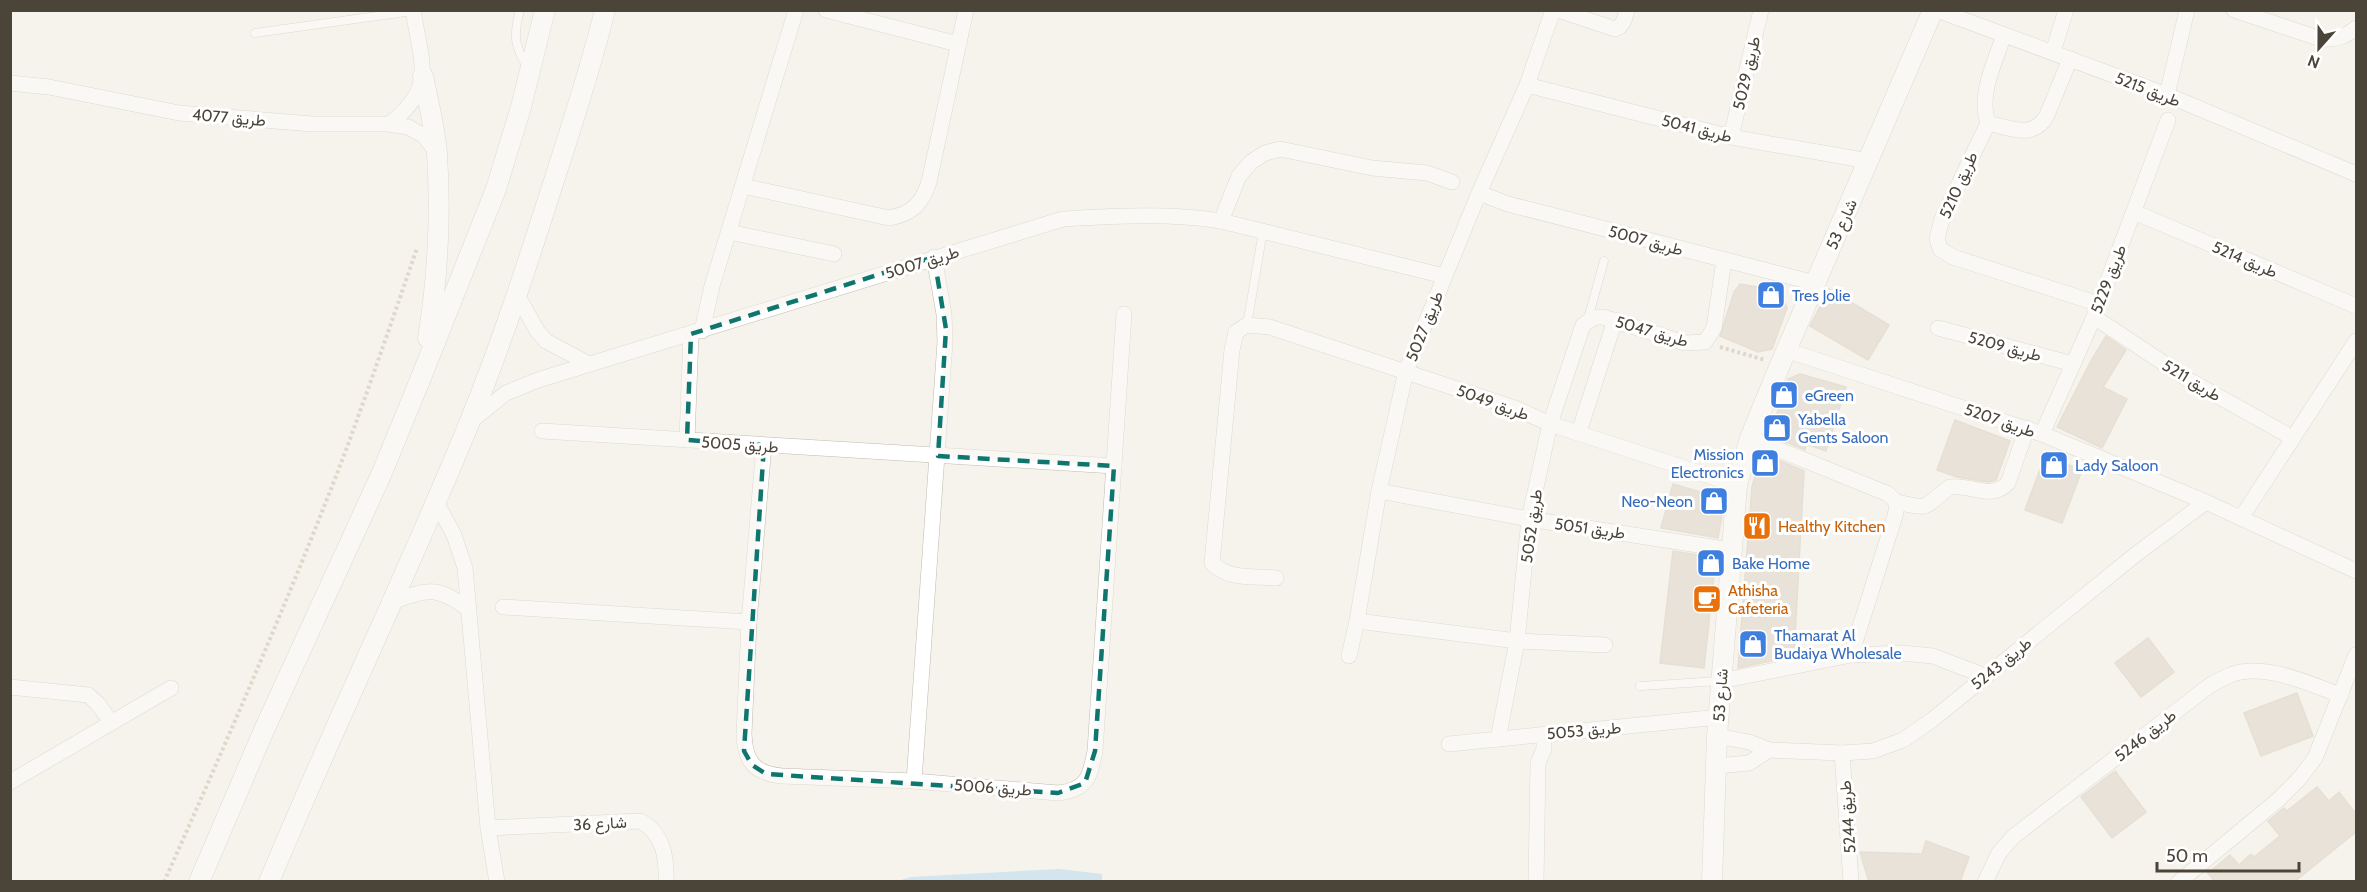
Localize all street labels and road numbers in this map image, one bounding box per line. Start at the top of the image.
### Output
street label: طريق 5029 [1729,35,1765,112]
street label: طريق 5215 [2112,68,2183,112]
street label: طريق 4077 [191,105,267,131]
street label: طريق 5041 [1659,111,1734,147]
street label: طريق 5210 [1935,149,1982,222]
street label: شارع 53 [1822,196,1863,253]
street label: طريق 5007 [1606,221,1685,261]
street label: طريق 5214 [2209,237,2280,283]
street label: طريق 5007 [883,242,962,284]
street label: طريق 5229 [2087,242,2131,317]
street label: طريق 5027 [1402,288,1448,364]
street label: طريق 5047 [1613,312,1690,352]
street label: طريق 5209 [1966,328,2043,366]
street label: طريق 5211 [2158,356,2224,406]
street label: طريق 5049 [1454,381,1532,425]
street label: طريق 5207 [1962,400,2038,442]
street label: طريق 5005 [701,432,779,458]
street label: طريق 5052 [1517,488,1547,564]
street label: طريق 5051 [1553,514,1627,544]
street label: طريق 5243 [1967,633,2036,694]
street label: شارع 53 [1709,668,1734,722]
street label: طريق 5246 [2111,705,2181,766]
street label: طريق 5053 [1546,718,1622,744]
street label: طريق 5006 [954,775,1032,801]
street label: طريق 5244 [1835,780,1861,854]
street label: شارع 36 [573,813,627,836]

